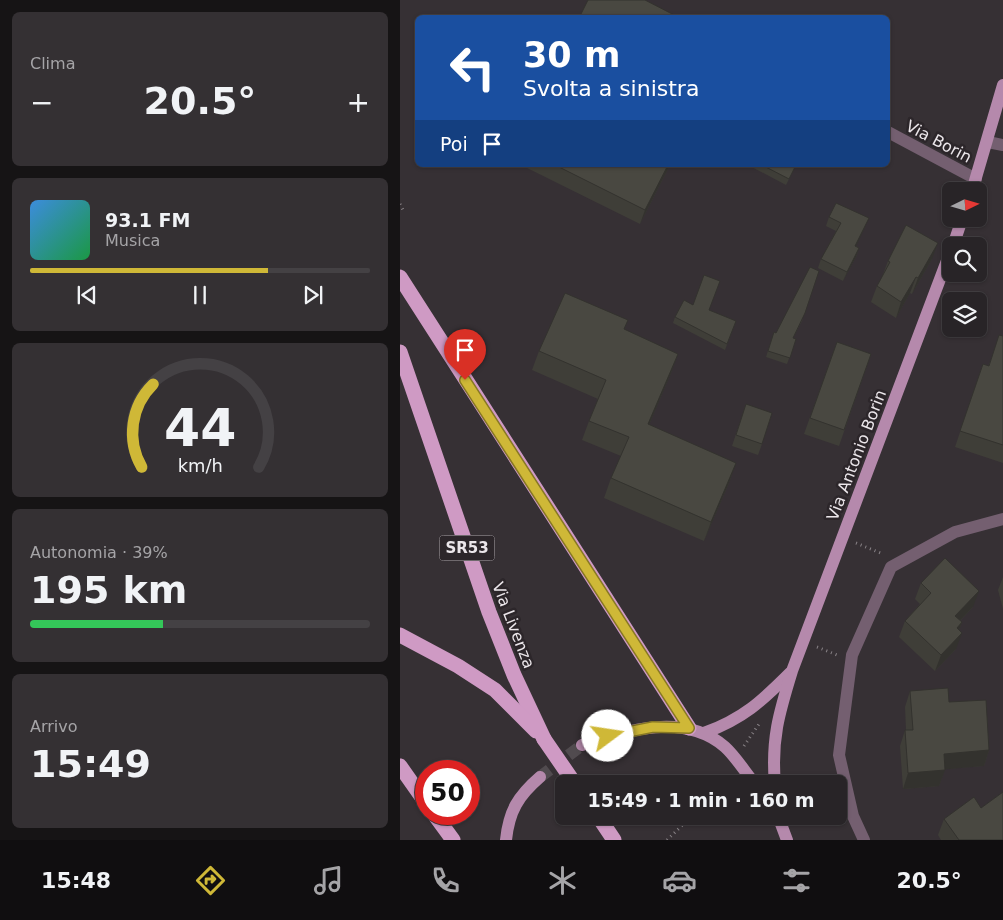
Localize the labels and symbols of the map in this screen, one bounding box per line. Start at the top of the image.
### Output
street label: Via Borin [903,116,975,167]
north arrow [942,182,988,228]
pin [444,329,486,380]
street label: Via Antonio Borin [823,387,890,523]
road number: SR53 [440,536,494,560]
street label: Via Livenza [488,579,539,671]
position arrow [581,709,633,761]
speed limit sign: 50 [415,760,480,825]

